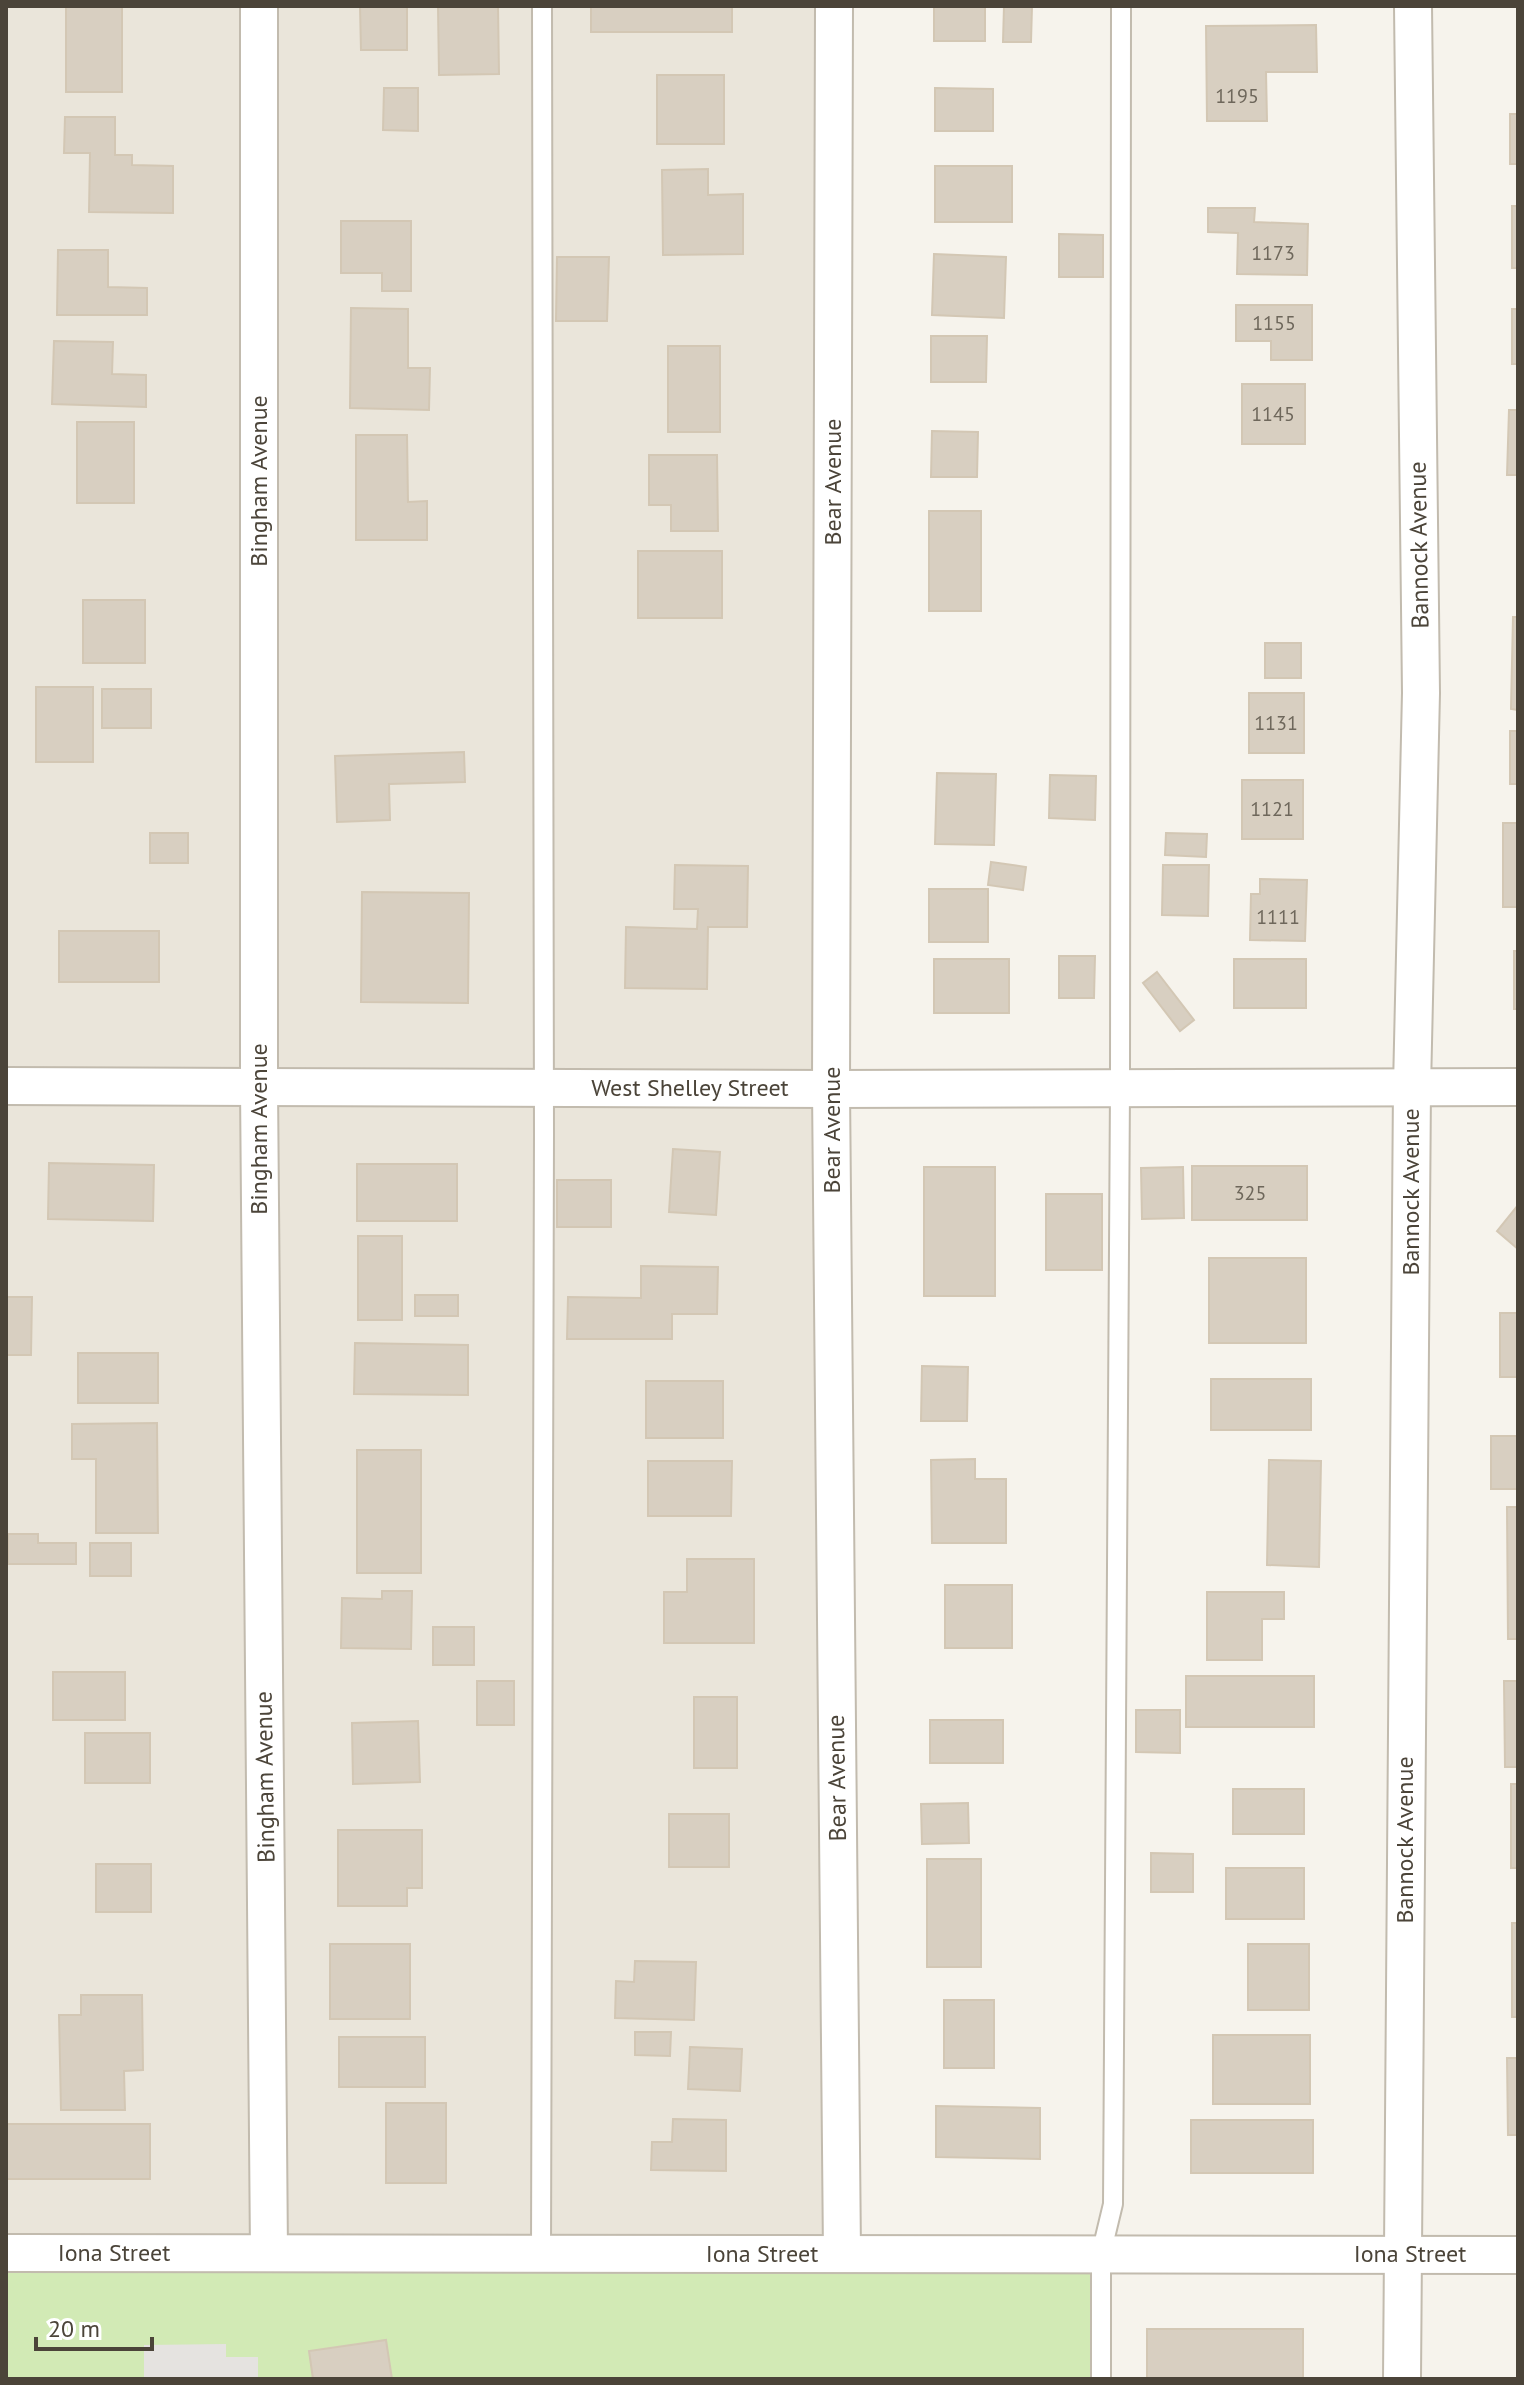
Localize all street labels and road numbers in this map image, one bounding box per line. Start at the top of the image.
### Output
street label: Bingham Avenue [243,395,274,567]
street label: Bear Avenue [817,419,848,545]
street label: Bannock Avenue [1402,461,1435,629]
street label: Bingham Avenue [243,1043,274,1215]
street label: Bear Avenue [816,1067,847,1193]
street label: West Shelley Street [591,1072,789,1103]
street label: Bannock Avenue [1395,1108,1426,1276]
street label: Bingham Avenue [248,1691,281,1863]
street label: Bear Avenue [820,1714,853,1842]
street label: Bannock Avenue [1389,1756,1420,1924]
street label: Iona Street [58,2237,170,2268]
street label: Iona Street [706,2238,818,2269]
street label: Iona Street [1354,2238,1466,2269]

